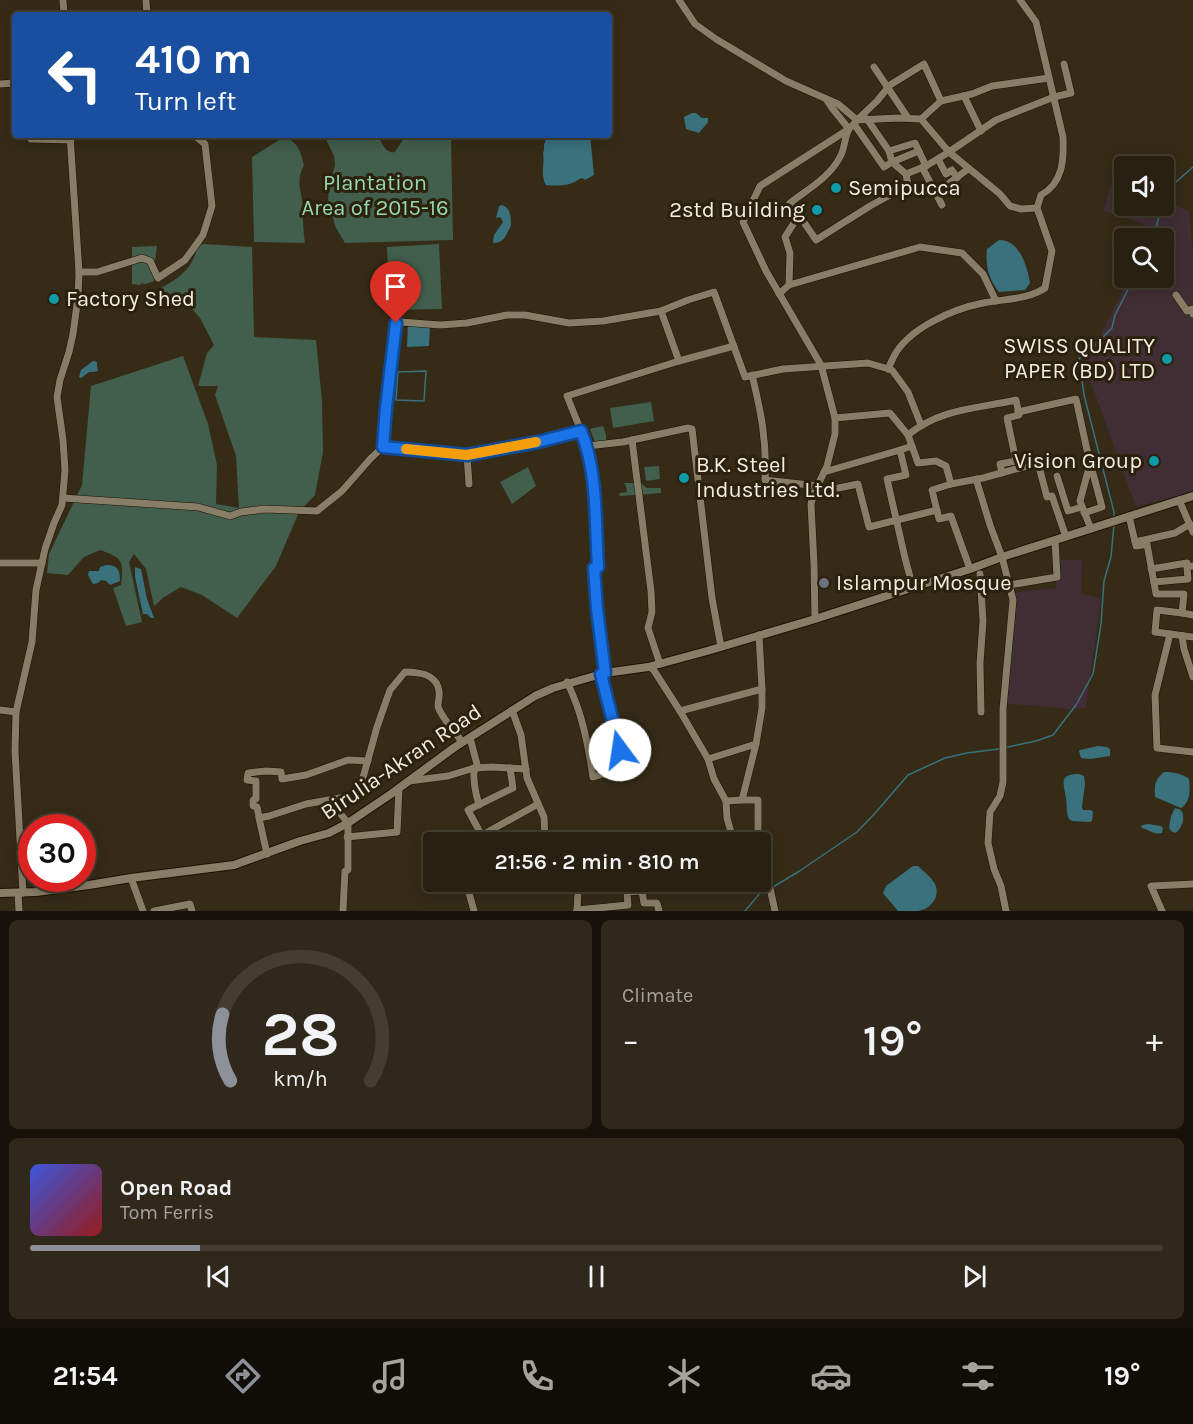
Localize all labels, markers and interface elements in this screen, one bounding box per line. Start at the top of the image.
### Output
text: 410 m [135,34,252,84]
icon: left [36,36,114,114]
text: Turn left [135,85,236,117]
map controls [1114,156,1174,288]
button: sound [1114,156,1174,216]
park label: Plantation Area of 2015-16 [301,170,449,221]
place label: Semipucca [848,175,961,201]
marker: Semipucca [829,181,843,195]
place label: 2std Building [669,197,806,223]
marker: 2std Building [810,203,824,217]
button: search [1114,228,1174,288]
pin [370,261,421,323]
icon: arrive [379,270,412,303]
place label: Factory Shed [66,286,195,312]
marker: Factory Shed [47,292,61,306]
place label: SWISS QUALITY PAPER (BD) LTD [1003,333,1155,384]
marker: SWISS QUALITY PAPER (BD) LTD [1160,352,1174,366]
place label: Vision Group [1014,448,1142,474]
place label: B.K. Steel Industries Ltd. [696,452,840,503]
marker: Vision Group [1147,454,1161,468]
marker: B.K. Steel Industries Ltd. [677,471,691,485]
place label: Islampur Mosque [836,570,1012,596]
marker: Islampur Mosque [817,576,831,590]
street label: Birulia-Akran Road [316,699,486,825]
position arrow [588,718,652,782]
speed limit sign: 30 [18,814,96,892]
text: 21:56 · 2 min · 810 m [494,849,700,875]
text: Climate [622,984,693,1007]
text: 28 [261,998,340,1071]
text: 19° [863,1014,922,1066]
text: − [622,1021,639,1059]
text: + [1146,1021,1163,1059]
text: km/h [273,1067,328,1092]
text: Open Road [120,1175,232,1201]
text: Tom Ferris [120,1201,214,1224]
icon: previous [202,1260,235,1293]
icon: pause [580,1260,613,1293]
icon: next [958,1260,991,1293]
icon: directions [222,1355,264,1397]
icon: music [369,1355,411,1397]
icon: phone [516,1355,558,1397]
icon: climate [663,1355,705,1397]
icon: car [810,1355,852,1397]
icon: filters [957,1355,999,1397]
text: 21:54 [52,1360,117,1392]
text: 19° [1104,1360,1141,1392]

